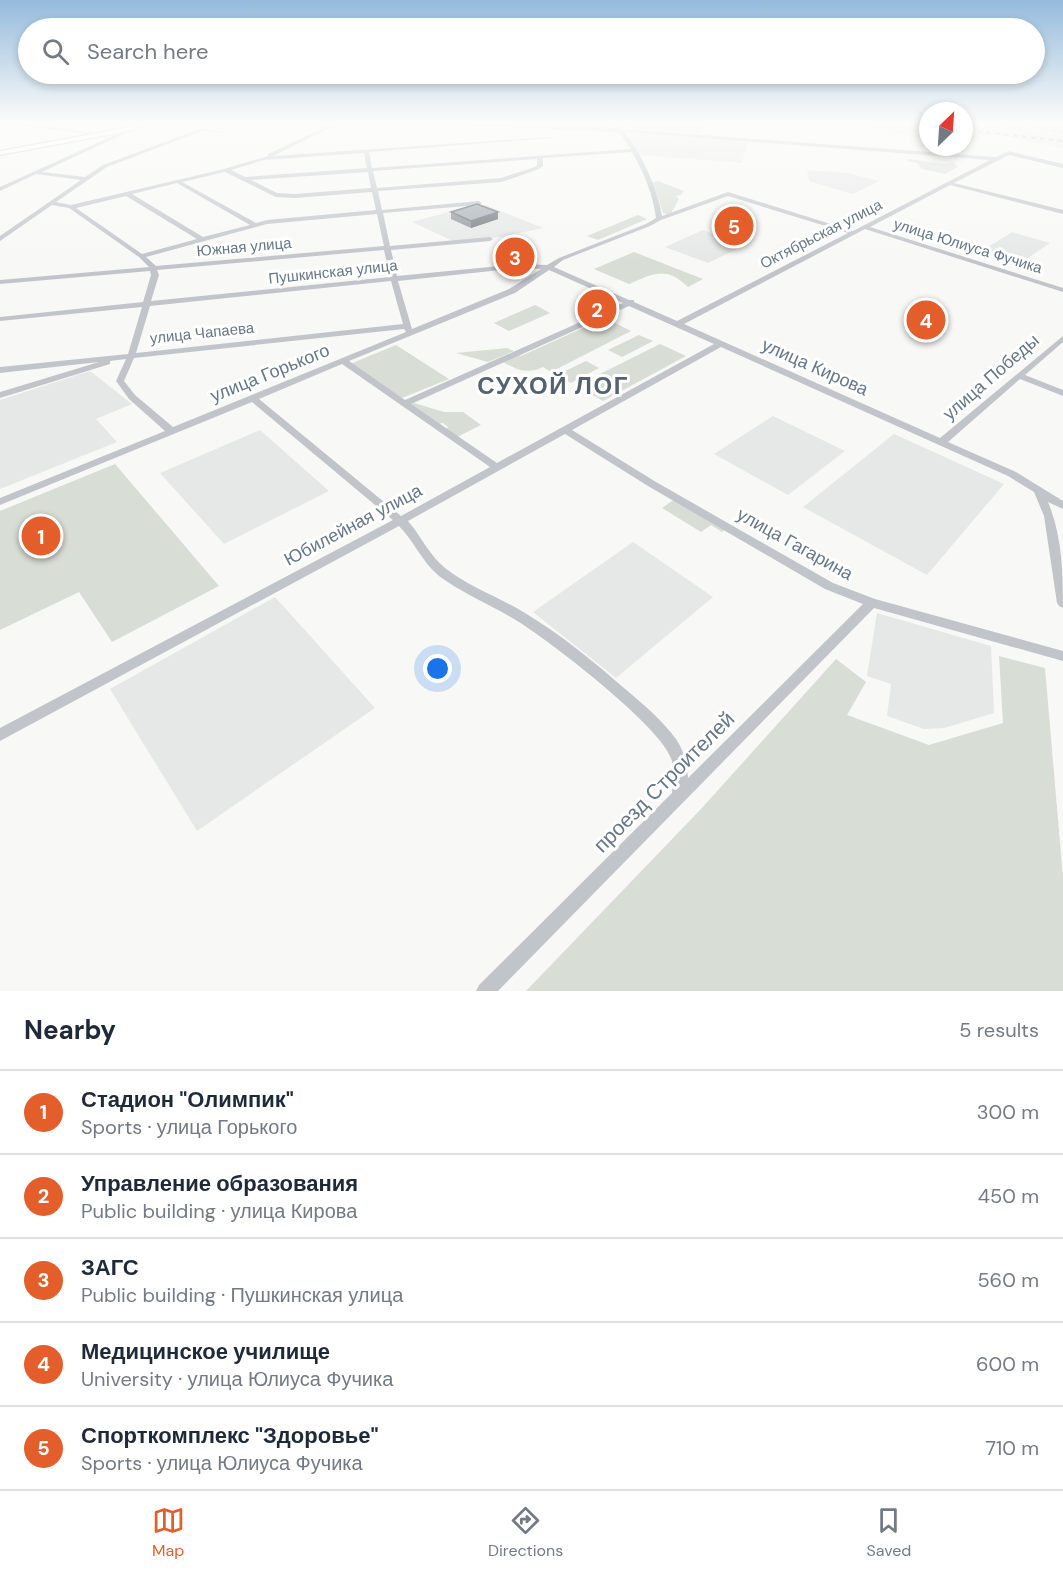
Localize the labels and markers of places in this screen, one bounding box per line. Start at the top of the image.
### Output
pin: 5 [714,204,754,248]
pin: 3 [496,234,534,280]
pin: 2 [578,286,616,332]
pin: 4 [906,298,946,342]
pin: 1 [22,514,60,558]

